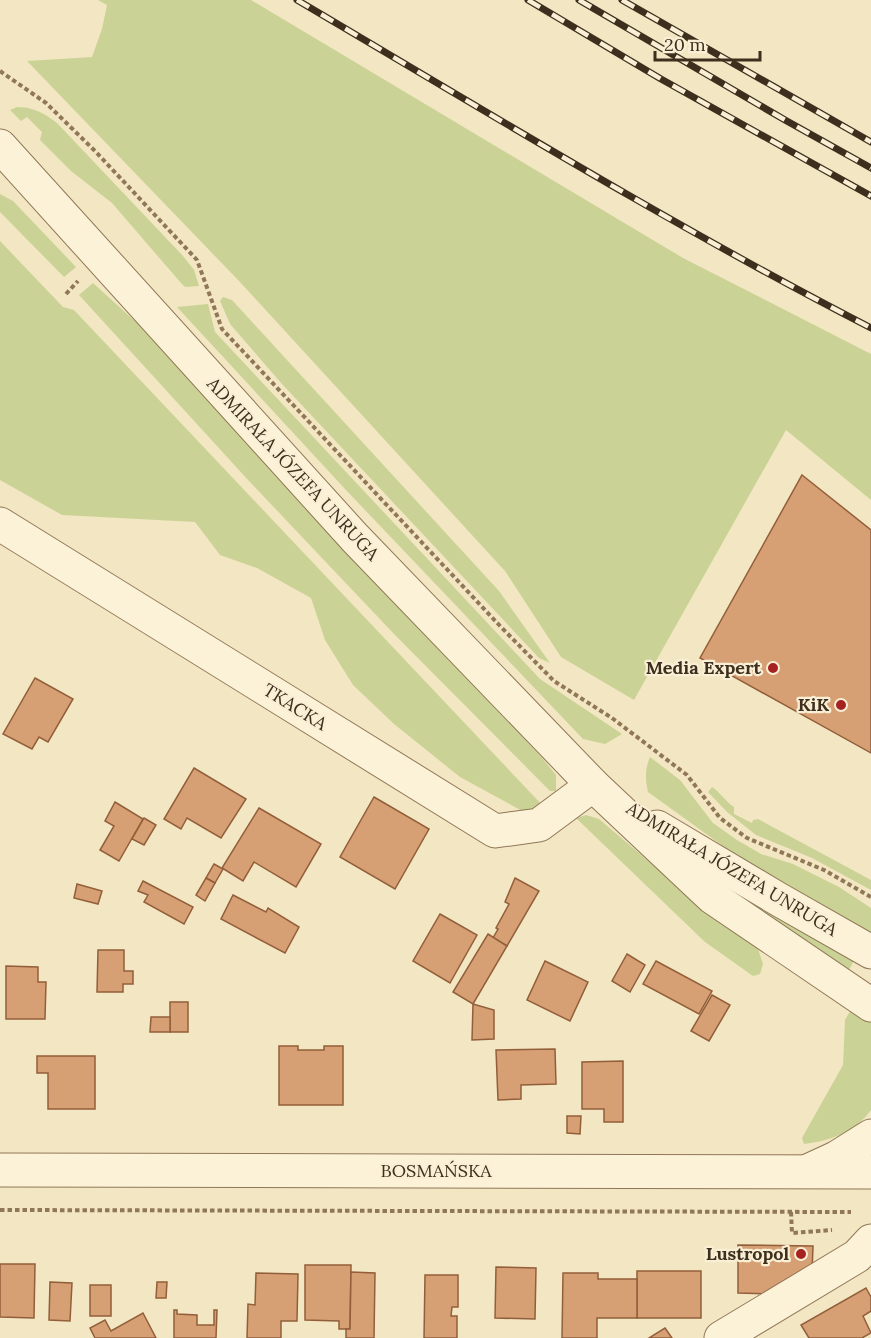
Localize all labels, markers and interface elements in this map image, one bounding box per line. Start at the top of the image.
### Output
scale bar [655,24,760,62]
text: 20 m [664,33,706,56]
street label: ADMIRAŁA JÓZEFA UNRUGA [202,371,385,566]
place label: Media Expert [646,656,762,679]
marker: Media Expert [766,661,780,675]
street label: TKACKA [259,678,332,736]
place label: KiK [798,693,829,716]
marker: KiK [834,698,848,712]
street label: ADMIRAŁA JÓZEFA UNRUGA [622,796,843,941]
street label: BOSMAŃSKA [381,1159,492,1182]
place label: Lustropol [706,1242,789,1265]
marker: Lustropol [794,1247,808,1261]

